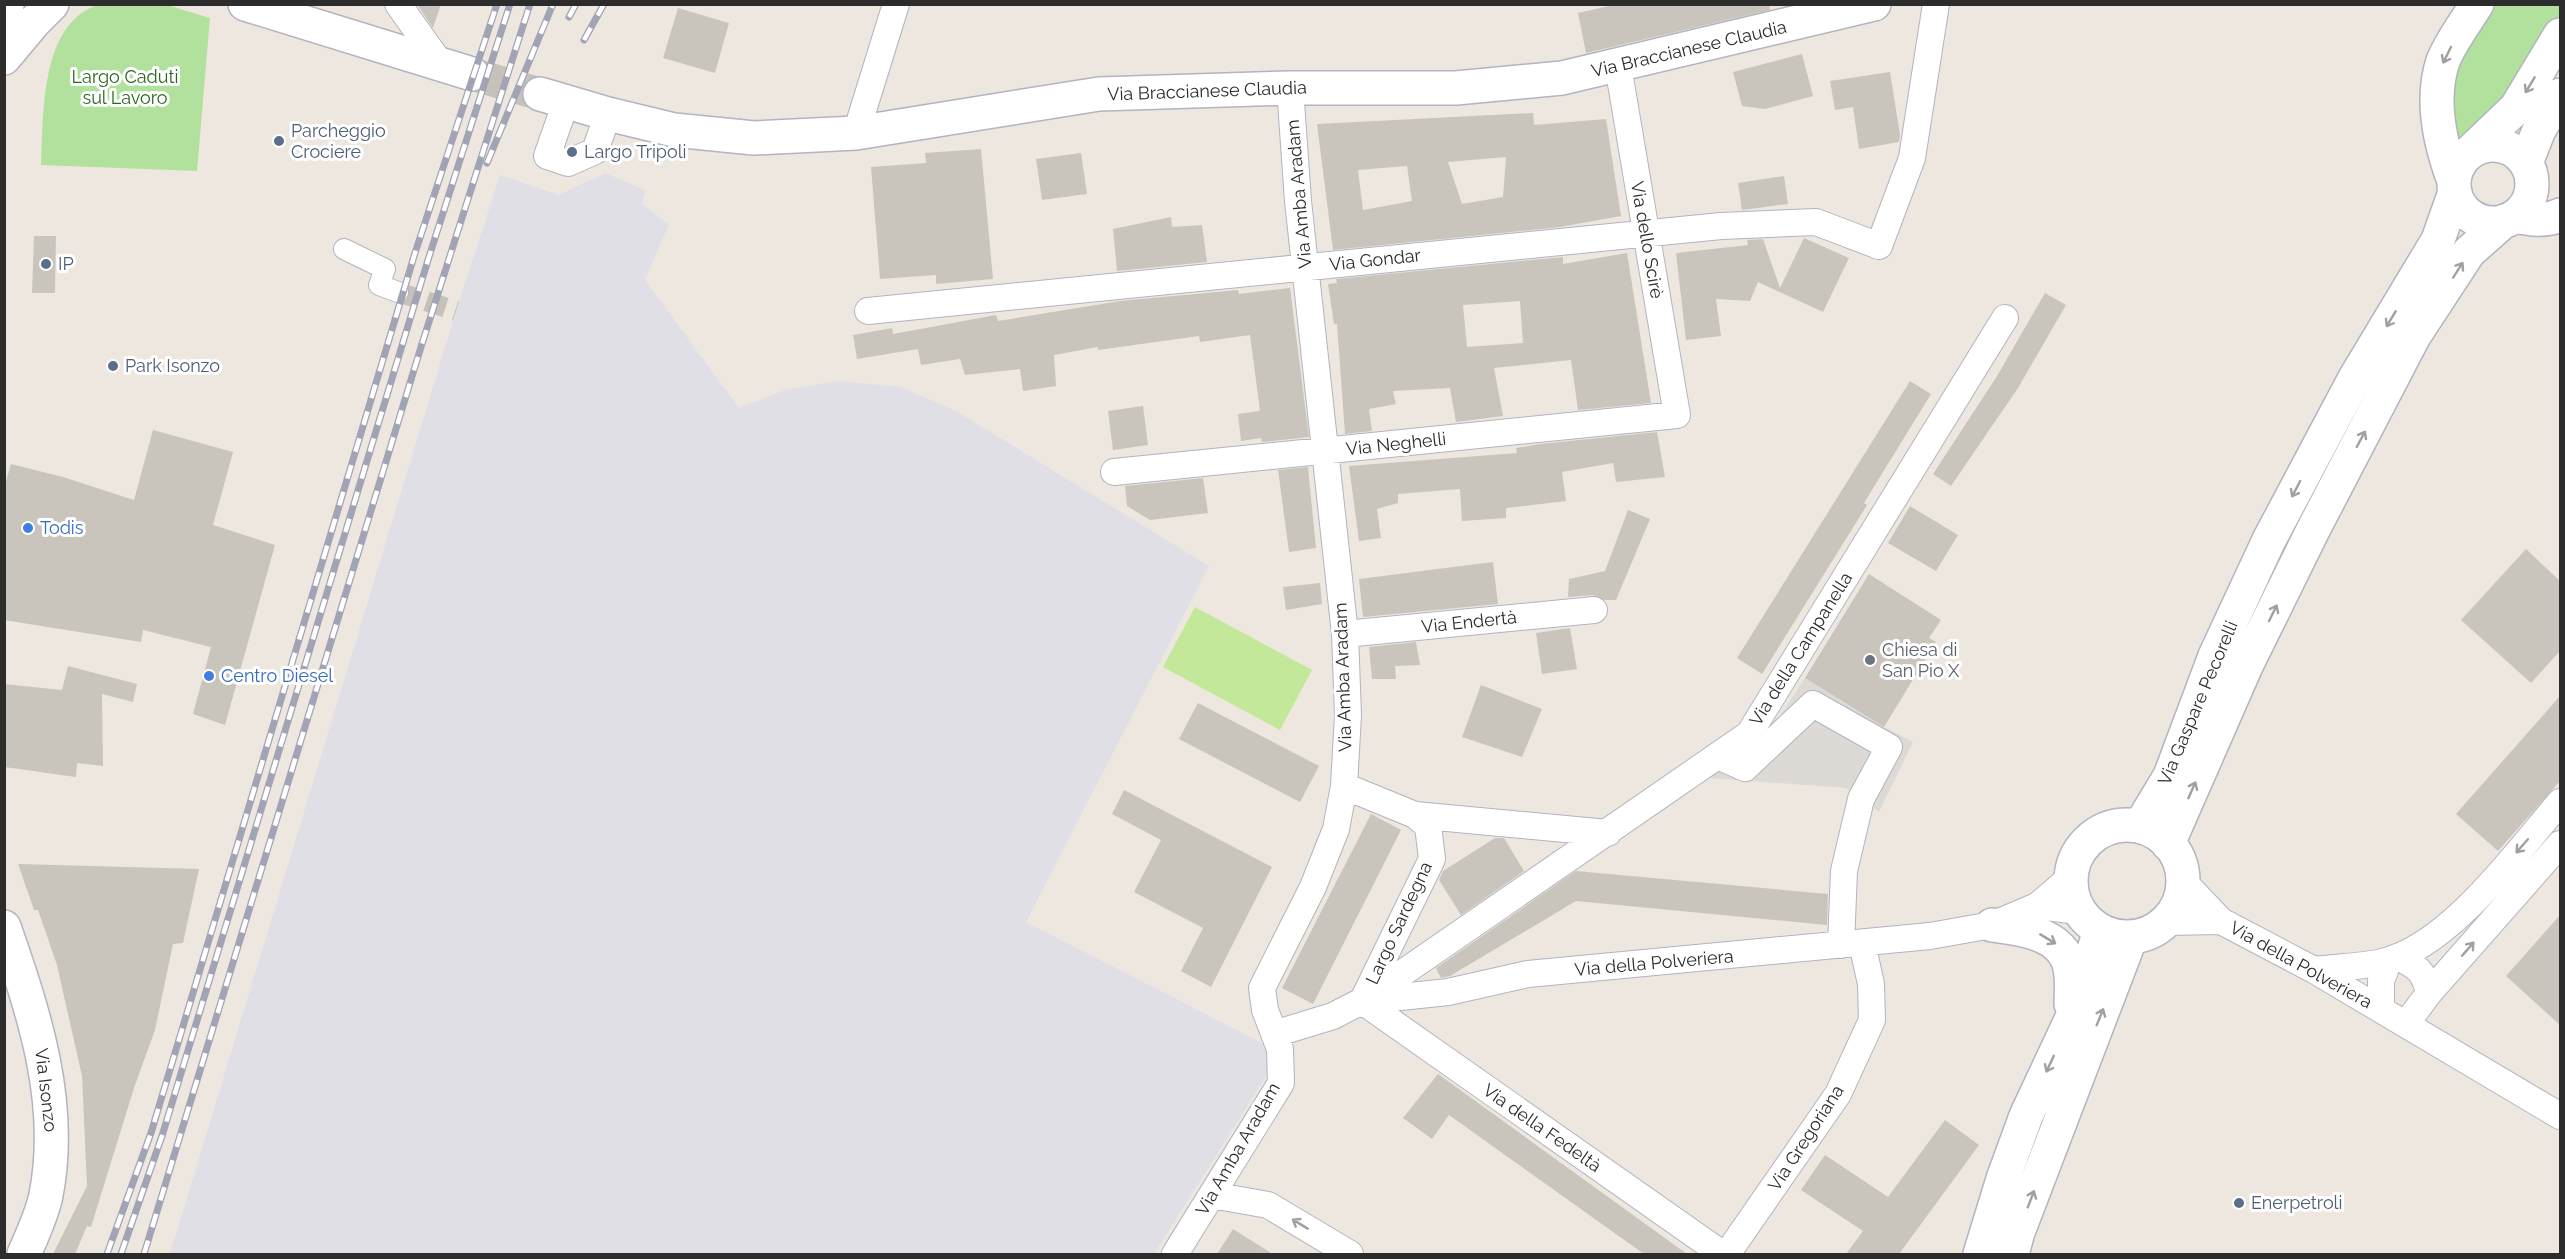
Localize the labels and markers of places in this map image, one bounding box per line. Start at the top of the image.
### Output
place label: Parcheggio Crociere [291,120,386,162]
marker: Parcheggio Crociere [272,134,286,148]
place label: Largo Tripoli [584,141,687,162]
marker: Largo Tripoli [565,145,579,159]
place label: IP [58,253,74,274]
marker: IP [39,257,53,271]
place label: Park Isonzo [125,355,220,376]
marker: Park Isonzo [106,359,120,373]
place label: Todis [40,517,84,538]
marker: Todis [21,521,35,535]
place label: Chiesa di San Pio X [1882,639,1960,681]
marker: Chiesa di San Pio X [1863,653,1877,667]
place label: Centro Diesel [221,665,333,686]
marker: Centro Diesel [202,669,216,683]
place label: Enerpetroli [2251,1192,2342,1213]
marker: Enerpetroli [2232,1196,2246,1210]

